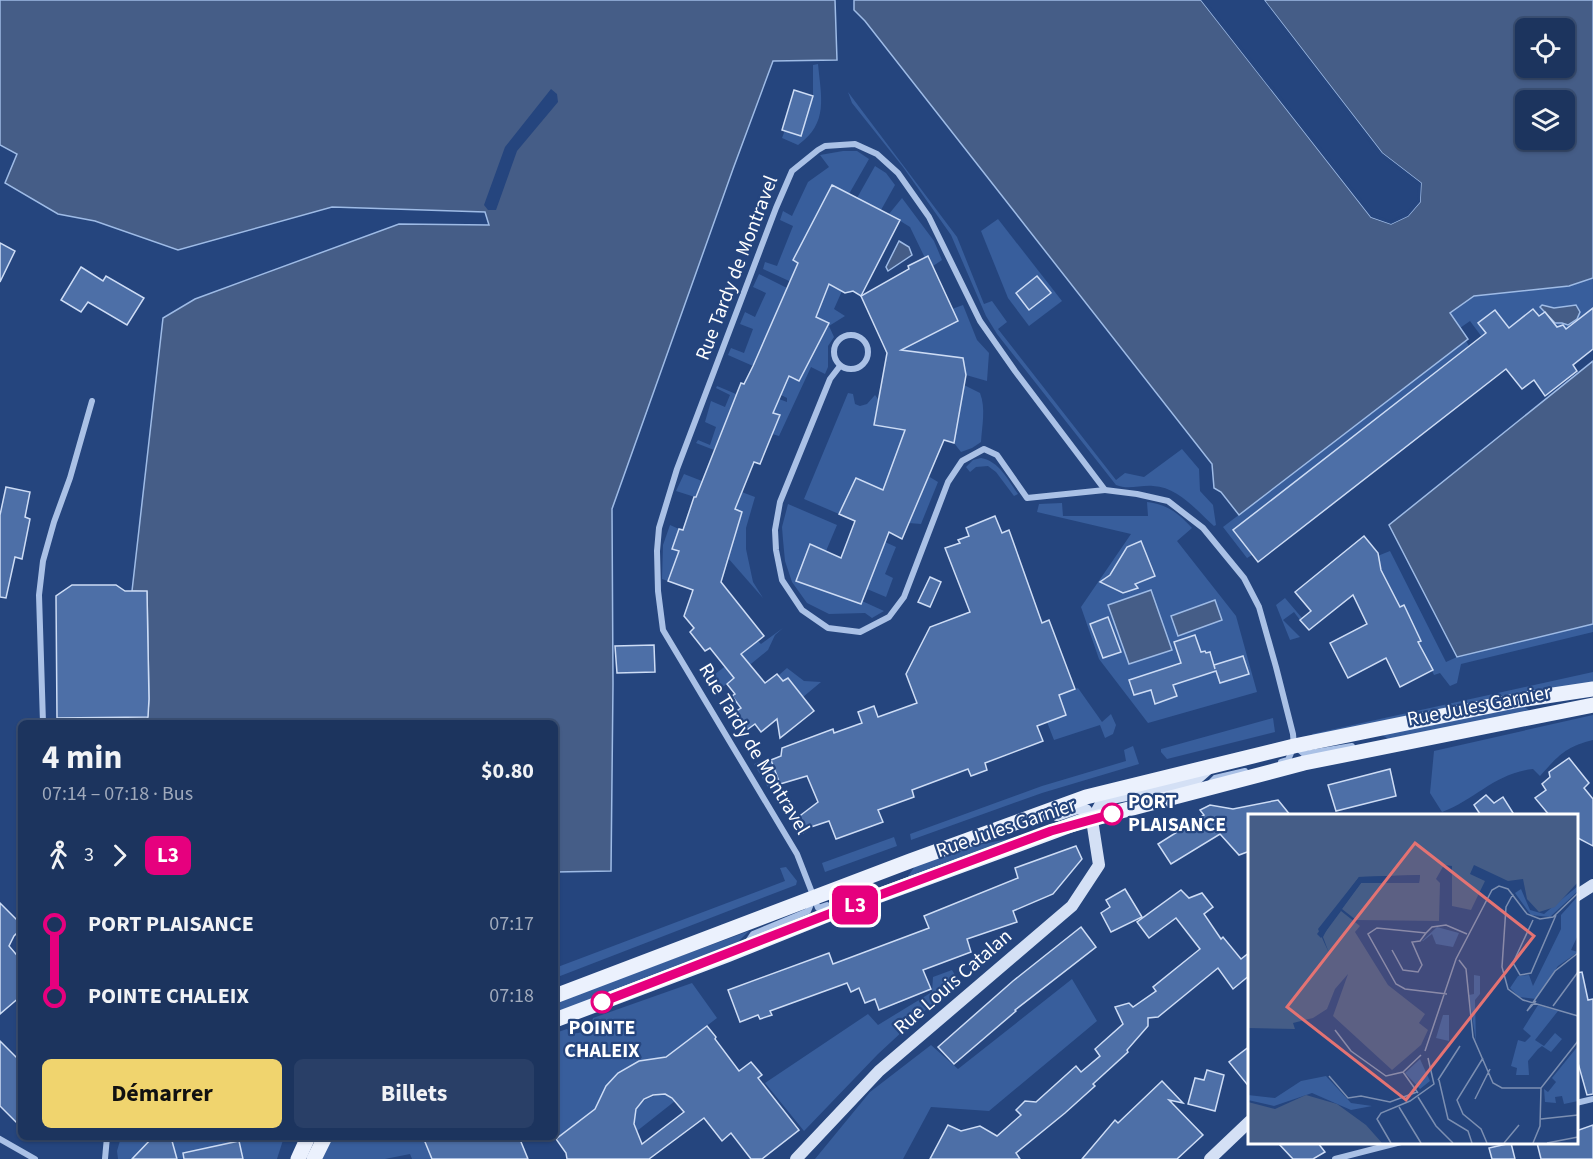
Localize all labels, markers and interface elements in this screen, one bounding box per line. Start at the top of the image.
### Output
map controls [1515,18,1575,150]
button: locate [1515,18,1575,78]
button: layers [1515,90,1575,150]
street label: Rue Tardy de Montravel [689,172,785,364]
street label: Rue Tardy de Montravel [692,658,816,840]
street label: Rue Jules Garnier [1405,678,1553,734]
text: 4 min [42,734,122,781]
text: $0.80 [481,755,534,787]
text: 07:14 – 07:18 · Bus [42,780,193,808]
place label: PORT PLAISANCE [1128,788,1226,839]
street label: Rue Jules Garnier [932,791,1080,865]
marker: PORT PLAISANCE [1101,803,1123,825]
inset map [1248,814,1578,1144]
icon: walk [42,839,75,872]
icon: forward [103,839,136,872]
text: L3 [157,840,179,870]
text: 3 [84,841,94,869]
line badge: L3 [828,886,882,924]
text: L3 [844,890,866,920]
text: PORT PLAISANCE [88,908,254,940]
text: 07:17 [489,910,534,938]
street label: Rue Louis Catalan [888,923,1018,1041]
text: POINTE CHALEIX [88,980,249,1012]
text: 07:18 [489,982,534,1010]
marker: POINTE CHALEIX [591,991,613,1013]
place label: POINTE CHALEIX [564,1014,640,1065]
button: Démarrer [42,1059,282,1128]
button: Billets [294,1059,534,1128]

